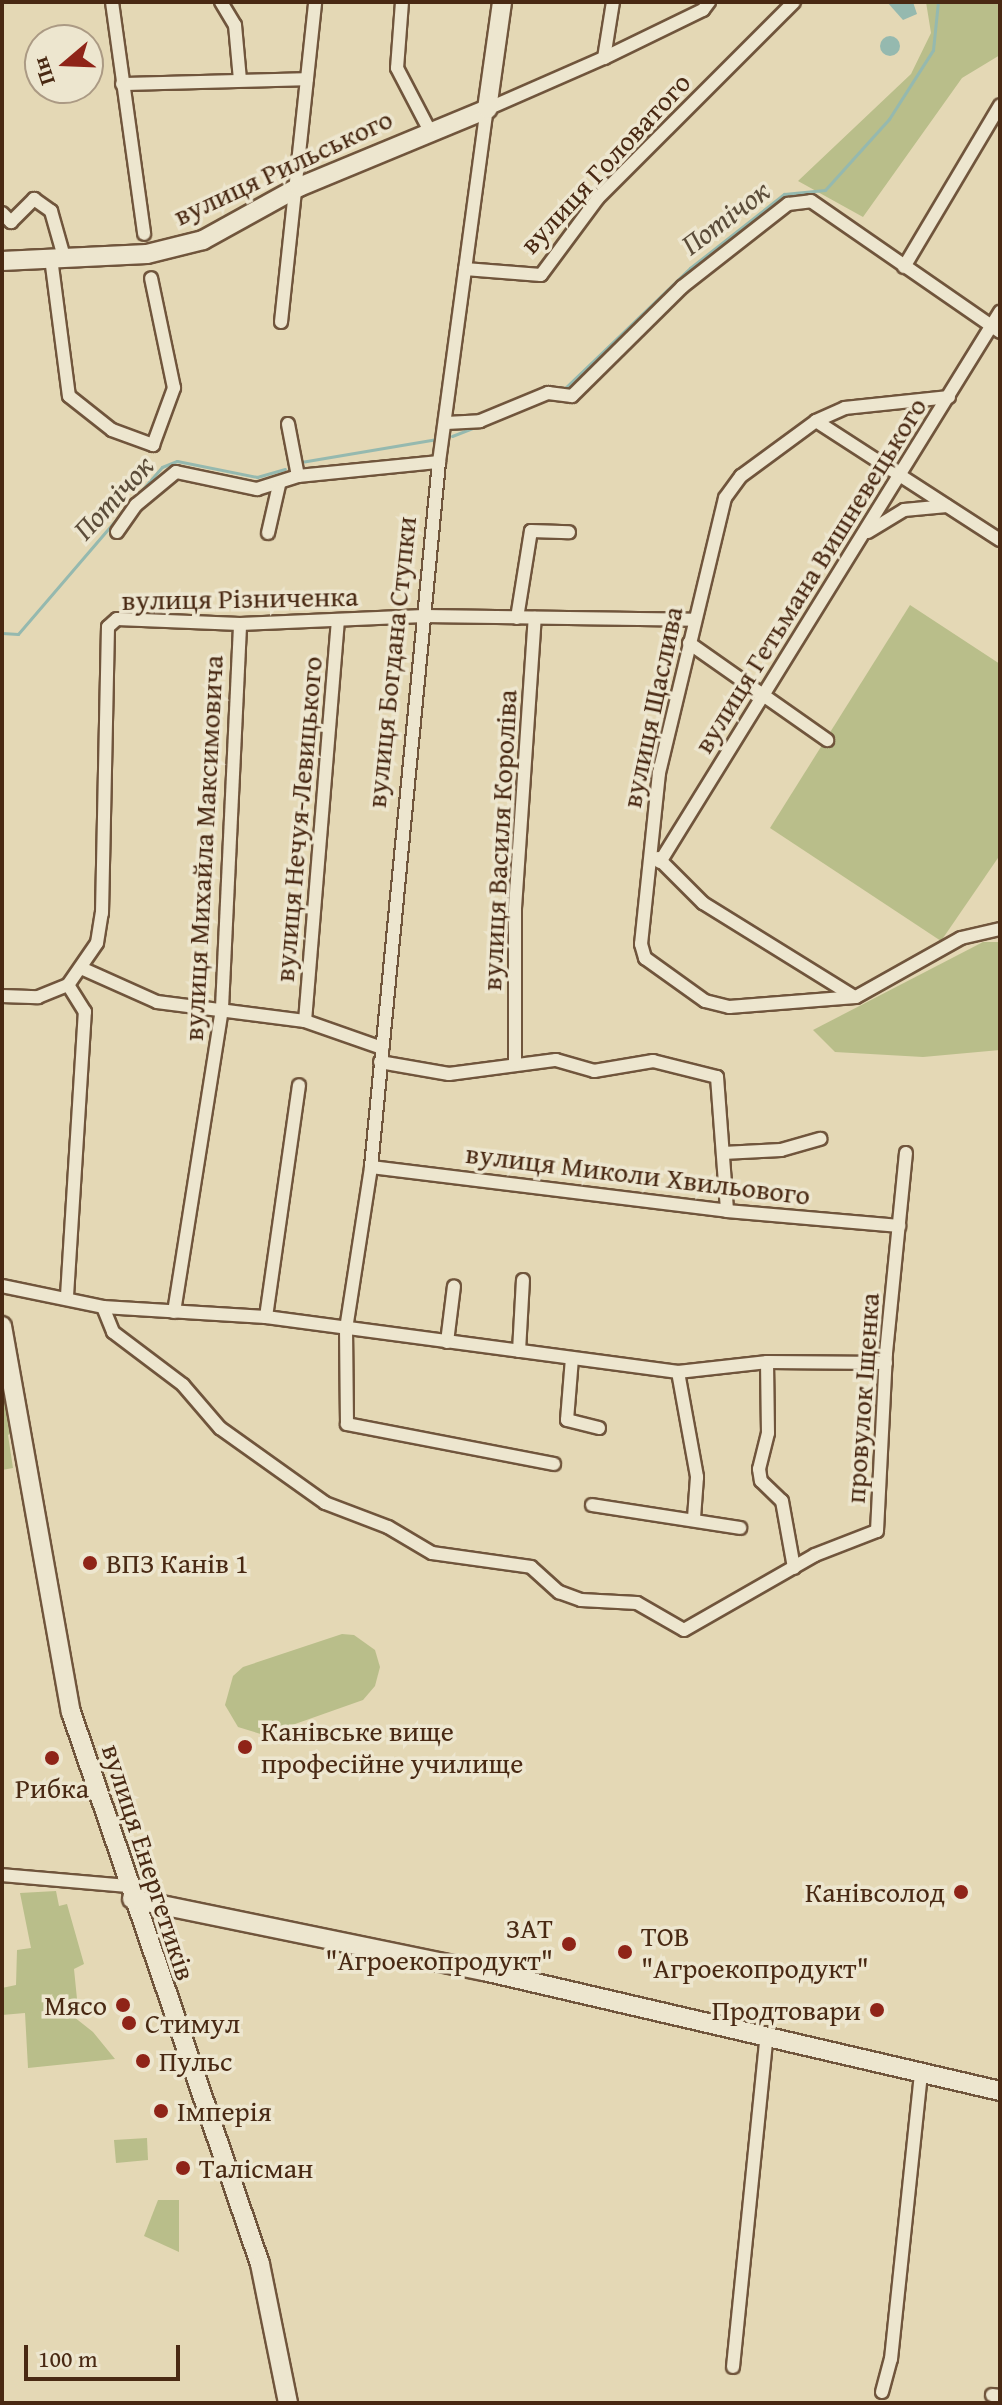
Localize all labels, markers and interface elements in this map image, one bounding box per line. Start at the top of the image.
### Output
north arrow [24,24,104,104]
text: Пн [23,53,63,90]
street label: вулиця Головатого [513,66,697,260]
street label: вулиця Рильського [168,102,398,232]
water label: Потічок [673,172,777,262]
street label: вулиця Гетьмана Вишневецького [686,391,934,759]
water label: Потічок [65,447,161,547]
street label: вулиця Богдана Ступки [359,515,423,809]
street label: вулиця Різниченка [121,579,359,617]
street label: вулиця Щаслива [614,603,690,811]
street label: вулиця Михайла Максимовича [176,654,230,1042]
street label: вулиця Нечуя-Левицького [267,655,329,983]
street label: вулиця Василя Короліва [474,689,524,991]
street label: вулиця Миколи Хвильового [464,1136,812,1212]
street label: провулок Іщенка [838,1291,886,1505]
place label: ВПЗ Канів 1 [106,1546,249,1580]
marker: ВПЗ Канів 1 [81,1554,99,1572]
place label: Канівське вище професійне училище [261,1714,523,1780]
marker: Канівське вище професійне училище [236,1738,254,1756]
street label: вулиця Енергетиків [95,1740,203,1984]
marker: Рибка [43,1749,61,1767]
place label: Рибка [15,1771,89,1805]
place label: Канівсолод [805,1875,945,1909]
marker: Канівсолод [952,1883,970,1901]
place label: ЗАТ "Агроекопродукт" [325,1911,553,1977]
place label: ТОВ "Агроекопродукт" [641,1919,869,1985]
marker: ЗАТ "Агроекопродукт" [560,1935,578,1953]
marker: ТОВ "Агроекопродукт" [616,1943,634,1961]
place label: Мясо [44,1988,107,2022]
place label: Продтовари [712,1993,861,2027]
marker: Мясо [114,1996,132,2014]
marker: Продтовари [868,2001,886,2019]
place label: Стимул [145,2006,240,2040]
marker: Стимул [120,2014,138,2032]
place label: Пульс [159,2044,232,2078]
marker: Пульс [134,2052,152,2070]
place label: Імперія [177,2094,272,2128]
marker: Імперія [152,2102,170,2120]
place label: Талісман [199,2151,313,2185]
marker: Талісман [174,2159,192,2177]
scale bar [28,2329,184,2379]
text: 100 m [38,2341,98,2376]

